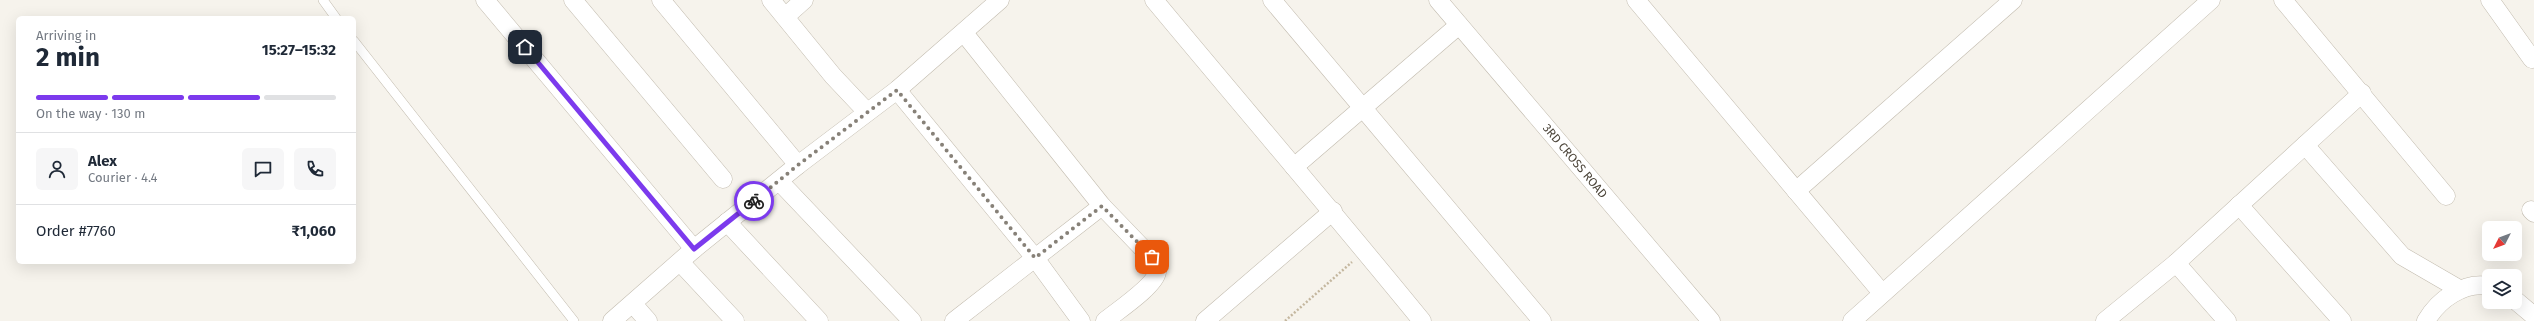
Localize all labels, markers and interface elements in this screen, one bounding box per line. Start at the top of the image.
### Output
text: Arriving in [36,28,96,43]
pin [508,30,542,64]
icon: home [514,36,536,58]
text: 15:27–15:32 [262,41,336,59]
text: 2 min [36,42,100,73]
text: On the way · 130 m [36,106,145,121]
street label: 3RD CROSS ROAD [1540,121,1610,201]
button: person [36,148,78,190]
button: chat [242,148,284,190]
button: phone [294,148,336,190]
text: Alex [88,152,117,170]
text: Courier · 4.4 [88,170,158,185]
courier [734,181,774,221]
icon: bike [743,190,765,212]
north arrow [2482,221,2522,261]
map controls [2482,221,2522,309]
text: Order #7760 [36,222,116,240]
text: ₹1,060 [292,222,336,240]
pin [1135,240,1169,274]
icon: bag [1141,246,1163,268]
button: layers [2482,269,2522,309]

